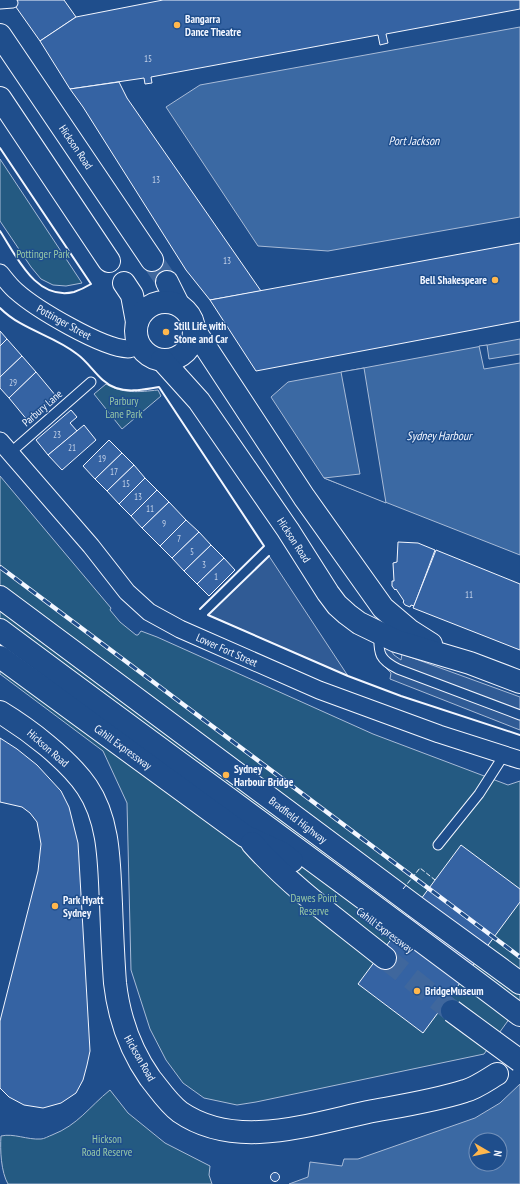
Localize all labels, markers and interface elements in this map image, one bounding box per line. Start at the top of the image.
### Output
place label: Bangarra Dance Theatre [185,12,242,39]
marker: Bangarra Dance Theatre [172,20,182,30]
house number: 15 [144,53,152,64]
street label: Hickson Road [56,122,96,172]
water label: Port Jackson [389,133,440,148]
house number: 13 [152,174,160,185]
park label: Pottinger Park [16,247,71,261]
house number: 13 [223,255,231,266]
place label: Bell Shakespeare [420,273,487,287]
marker: Bell Shakespeare [490,275,500,285]
street label: Pottinger Street [34,301,94,343]
place label: Still Life with Stone and Car [174,319,229,346]
marker: Still Life with Stone and Car [161,327,171,337]
house number: 29 [9,377,17,388]
street label: Parbury Lane [19,386,65,429]
park label: Parbury Lane Park [106,394,143,421]
water label: Sydney Harbour [407,428,473,443]
house number: 23 [53,429,61,440]
house number: 21 [68,442,76,453]
house number: 19 [98,453,106,464]
house number: 17 [110,466,118,477]
house number: 15 [122,478,130,489]
house number: 13 [134,491,142,502]
house number: 11 [146,503,154,514]
street label: Hickson Road [274,515,314,565]
house number: 9 [162,518,166,529]
house number: 7 [177,533,181,544]
house number: 5 [190,546,194,557]
house number: 3 [202,559,206,570]
house number: 1 [214,571,218,582]
house number: 11 [465,589,473,600]
street label: Lower Fort Street [194,630,260,670]
street label: Cahill Expressway [91,721,155,773]
street label: Hickson Road [24,726,72,770]
place label: Sydney Harbour Bridge [234,762,294,789]
marker: Sydney Harbour Bridge [221,770,231,780]
street label: Bradfield Highway [266,794,331,847]
park label: Dawes Point Reserve [291,891,337,918]
place label: Park Hyatt Sydney [63,893,104,920]
marker: Park Hyatt Sydney [50,901,60,911]
street label: Cahill Expressway [354,904,417,957]
place label: BridgeMuseum [425,984,484,998]
marker: BridgeMuseum [412,986,422,996]
street label: Hickson Road [121,1032,159,1084]
park label: Hickson Road Reserve [82,1132,133,1159]
north arrow [468,1132,508,1172]
text: N [490,1150,505,1158]

